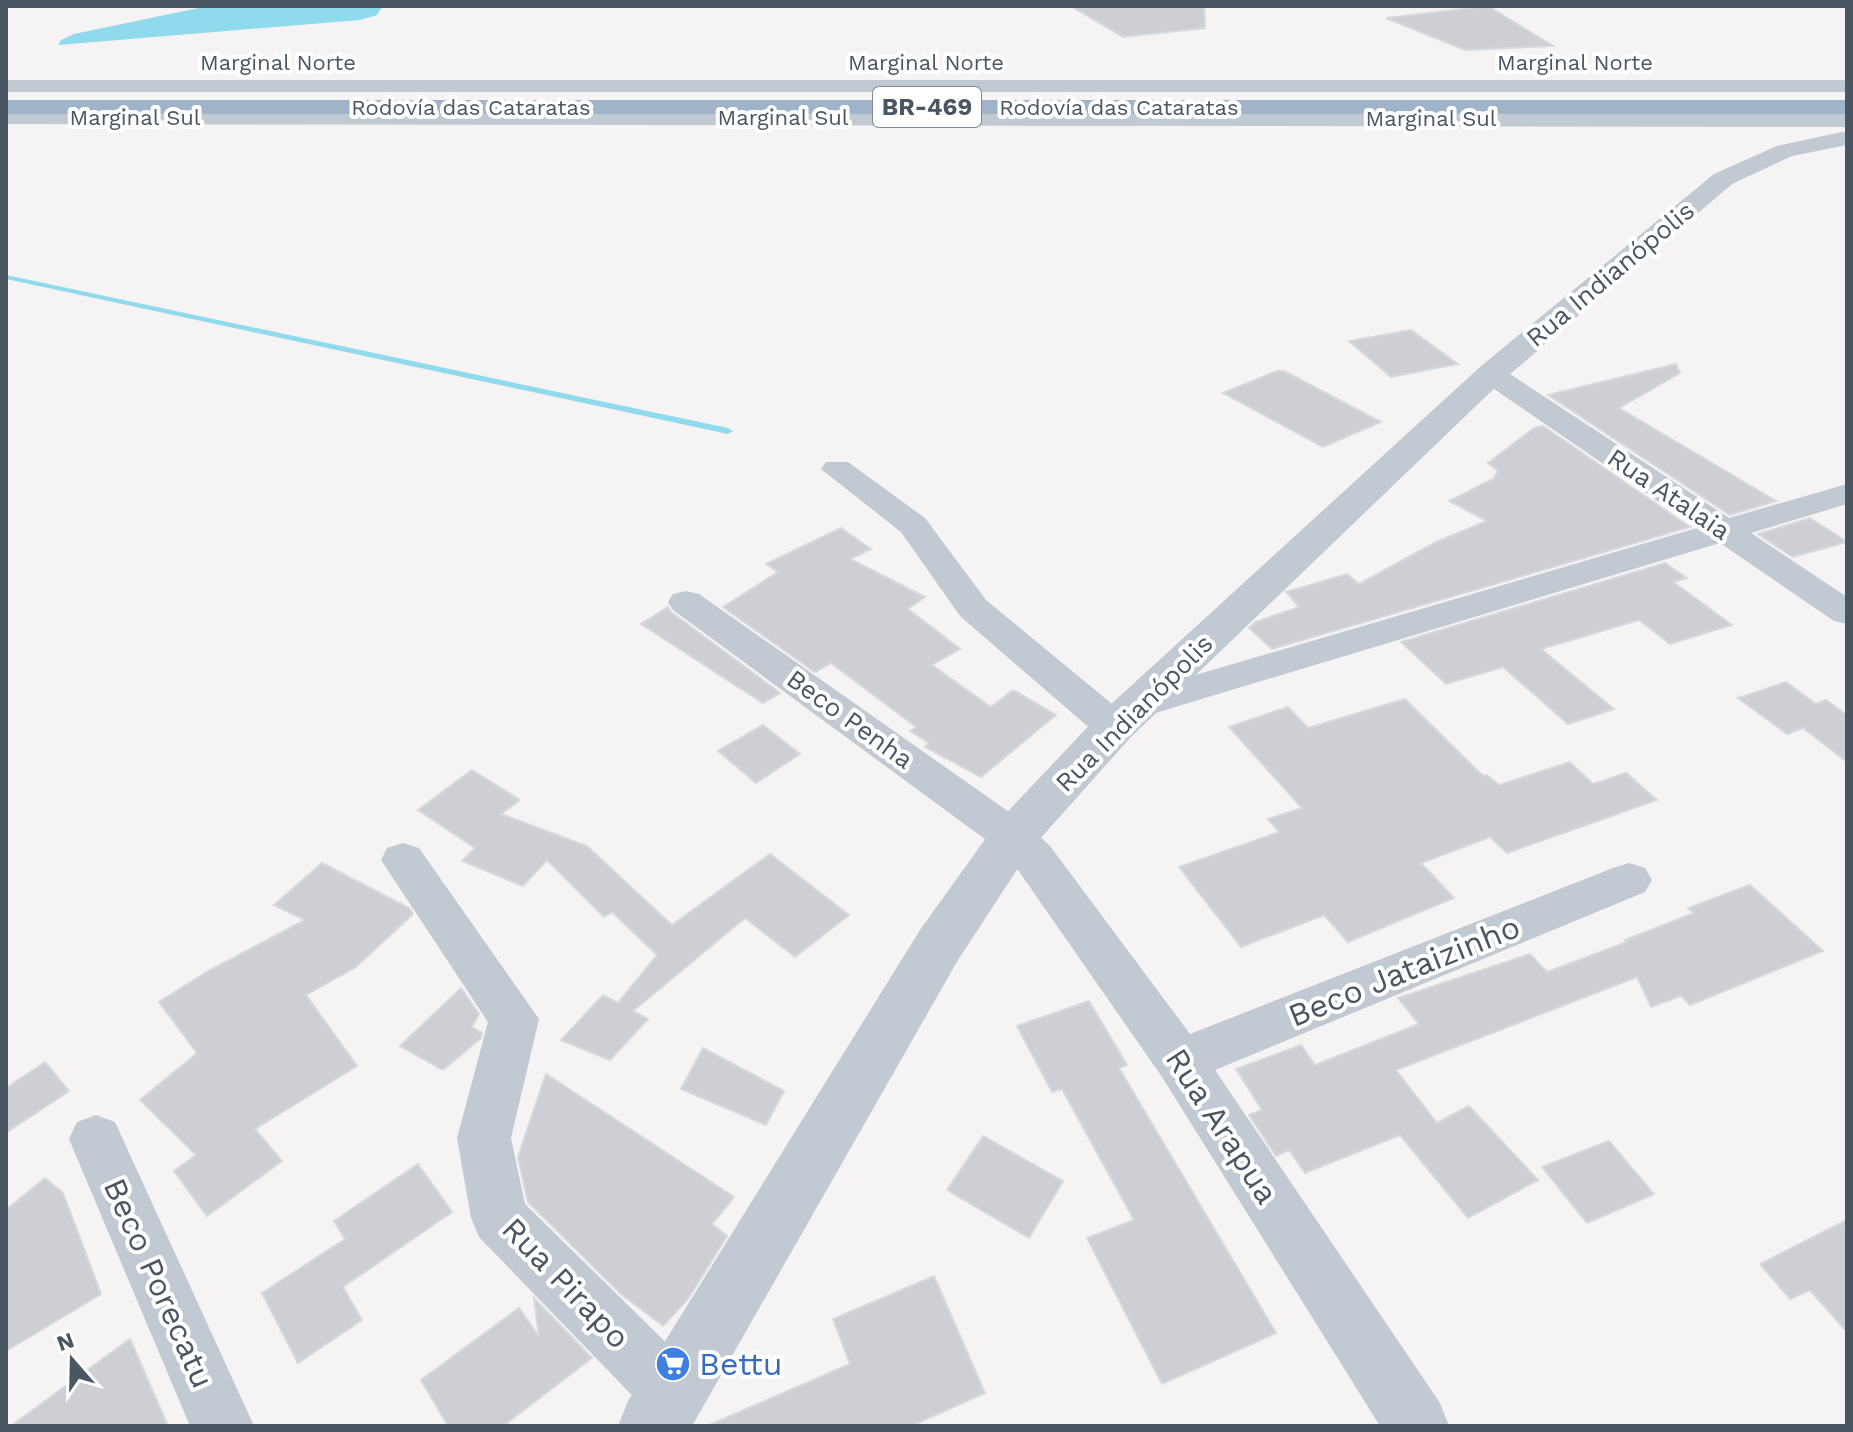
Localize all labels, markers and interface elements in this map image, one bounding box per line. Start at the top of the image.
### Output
street label: Marginal Norte [200,50,356,75]
street label: Marginal Norte [848,50,1004,75]
street label: Marginal Norte [1497,50,1653,75]
road number: BR-469 [873,87,981,127]
street label: Rodovía das Cataratas [351,95,591,120]
street label: Rodovía das Cataratas [999,95,1239,120]
street label: Marginal Sul [70,105,201,130]
street label: Marginal Sul [718,105,849,130]
street label: Marginal Sul [1366,106,1497,131]
street label: Rua Indianópolis [1520,195,1700,353]
street label: Rua Atalaia [1602,442,1736,546]
street label: Rua Indianópolis [1049,628,1219,798]
street label: Beco Penha [781,663,919,775]
street label: Beco Jataizinho [1283,907,1525,1035]
street label: Rua Arapua [1158,1041,1286,1211]
street label: Beco Porecatu [96,1172,222,1394]
street label: Rua Pirapo [494,1210,638,1356]
north arrow [32,1320,112,1400]
text: N [53,1327,77,1356]
supermarket icon: Bettu [654,1345,692,1383]
place label: Bettu [699,1345,782,1383]

